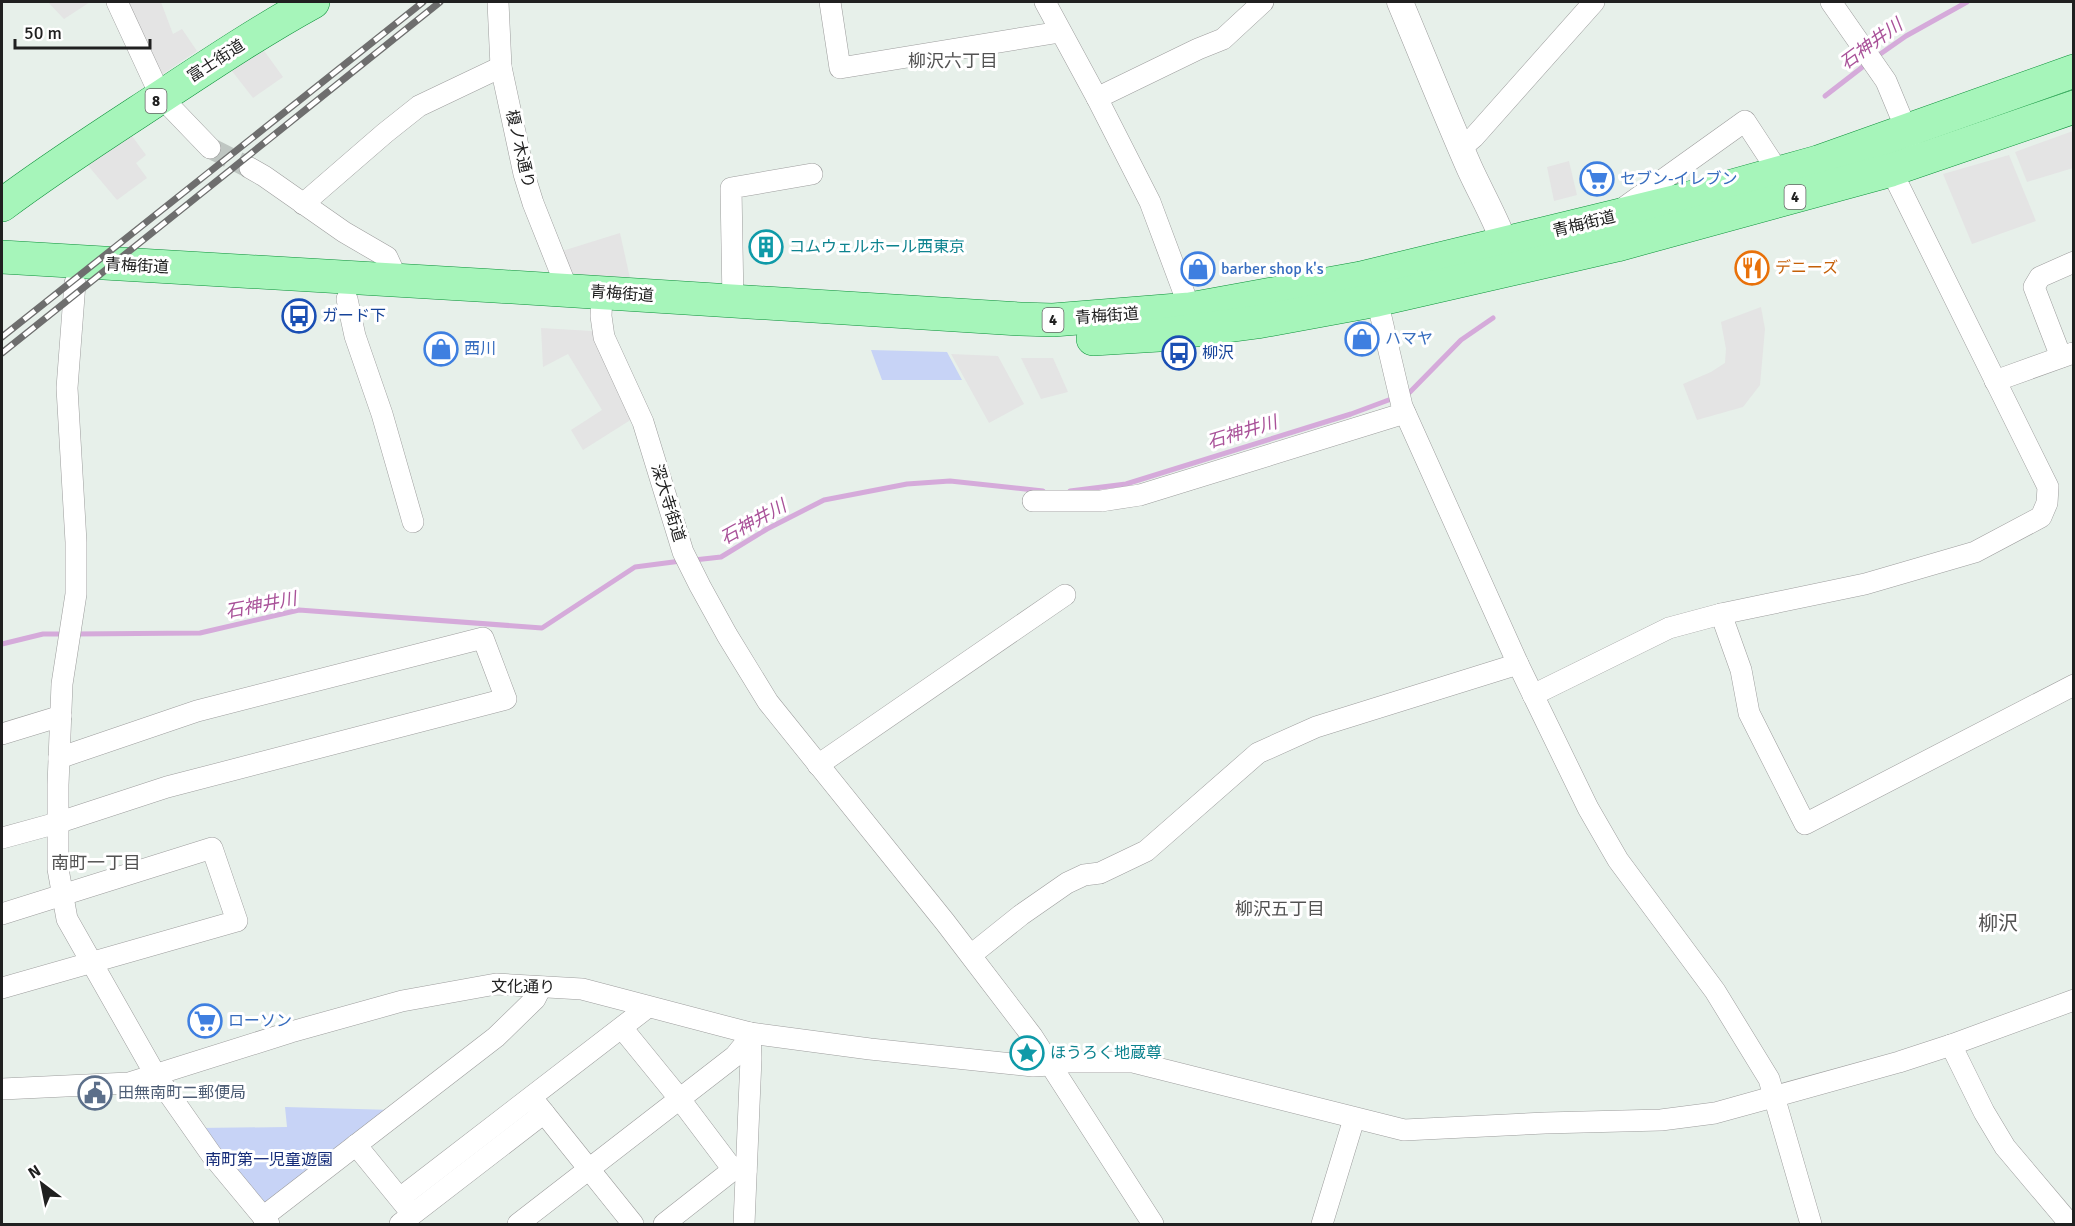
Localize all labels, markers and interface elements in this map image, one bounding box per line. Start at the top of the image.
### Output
scale bar [15,12,150,50]
water label: 石神井川 [1835,13,1908,74]
text: 50 m [24,22,62,44]
street label: 富士街道 [184,35,248,87]
district label: 柳沢六丁目 [908,50,998,72]
road number: 8 [146,89,166,113]
street label: 榎ノ木通り [501,108,539,190]
supermarket icon: セブン-イレブン [1579,161,1615,197]
place label: セブン-イレブン [1620,169,1738,189]
road number: 4 [1784,185,1806,209]
street label: 青梅街道 [1551,207,1617,241]
building icon: コムウェルホール西東京 [748,229,784,265]
place label: コムウェルホール西東京 [789,237,965,257]
restaurant icon: デニーズ [1734,250,1770,286]
shop icon: barber shop k's [1180,251,1216,287]
street label: 青梅街道 [105,254,169,278]
place label: デニーズ [1775,258,1838,278]
place label: barber shop k's [1221,259,1324,279]
street label: 青梅街道 [589,282,655,306]
bus stop icon: ガード下 [281,298,317,334]
street label: 青梅街道 [1074,304,1140,328]
place label: ガード下 [322,306,386,326]
road number: 4 [1042,308,1064,332]
shop icon: ハマヤ [1344,321,1380,357]
place label: ハマヤ [1385,329,1433,349]
shop icon: 西川 [423,331,459,367]
bus stop icon: 柳沢 [1161,335,1197,371]
place label: 西川 [464,339,496,359]
place label: 柳沢 [1202,343,1234,363]
water label: 石神井川 [1204,410,1282,453]
street label: 深大寺街道 [647,462,689,544]
water label: 石神井川 [716,494,792,549]
water label: 石神井川 [224,587,300,623]
district label: 南町一丁目 [51,852,141,874]
district label: 柳沢五丁目 [1235,898,1325,920]
district label: 柳沢 [1978,911,2018,936]
street label: 文化通り [491,976,555,998]
supermarket icon: ローソン [187,1003,223,1039]
place label: ローソン [228,1011,292,1031]
place icon: ほうろく地蔵尊 [1009,1035,1045,1071]
place label: ほうろく地蔵尊 [1050,1043,1162,1063]
public building icon: 田無南町二郵便局 [77,1075,113,1111]
place label: 田無南町二郵便局 [118,1083,246,1103]
park label: 南町第一児童遊園 [205,1150,333,1170]
north arrow [12,1154,72,1214]
text: N [25,1161,45,1184]

